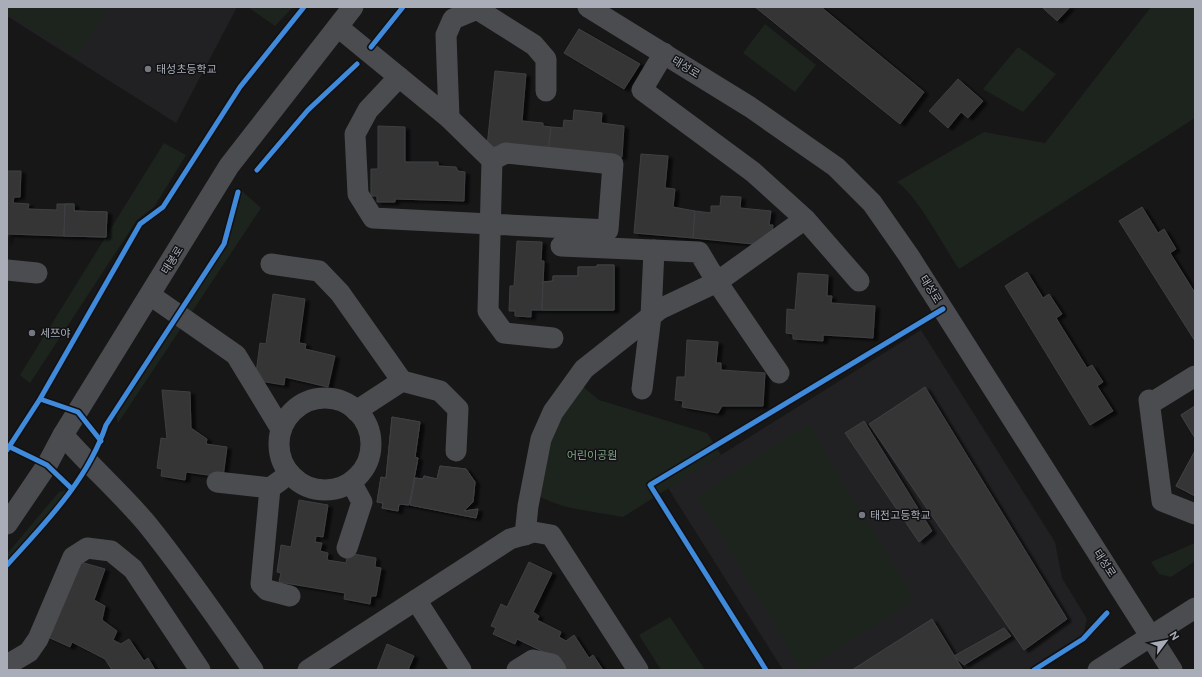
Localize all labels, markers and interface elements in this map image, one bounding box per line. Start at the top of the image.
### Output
street label: 태성로 [670,54,702,80]
place label: 태성초등학교 [156,63,217,75]
marker: 태성초등학교 [143,64,153,74]
street label: 태봉로 [159,244,185,276]
street label: 태성로 [918,273,944,305]
place label: 세쯔야 [40,327,70,339]
marker: 세쯔야 [27,328,37,338]
park label: 어린이공원 [567,449,617,461]
place label: 태전고등학교 [870,509,931,521]
marker: 태전고등학교 [857,510,867,520]
street label: 태성로 [1092,547,1118,579]
north arrow [1146,621,1186,661]
text: N [1167,629,1182,642]

